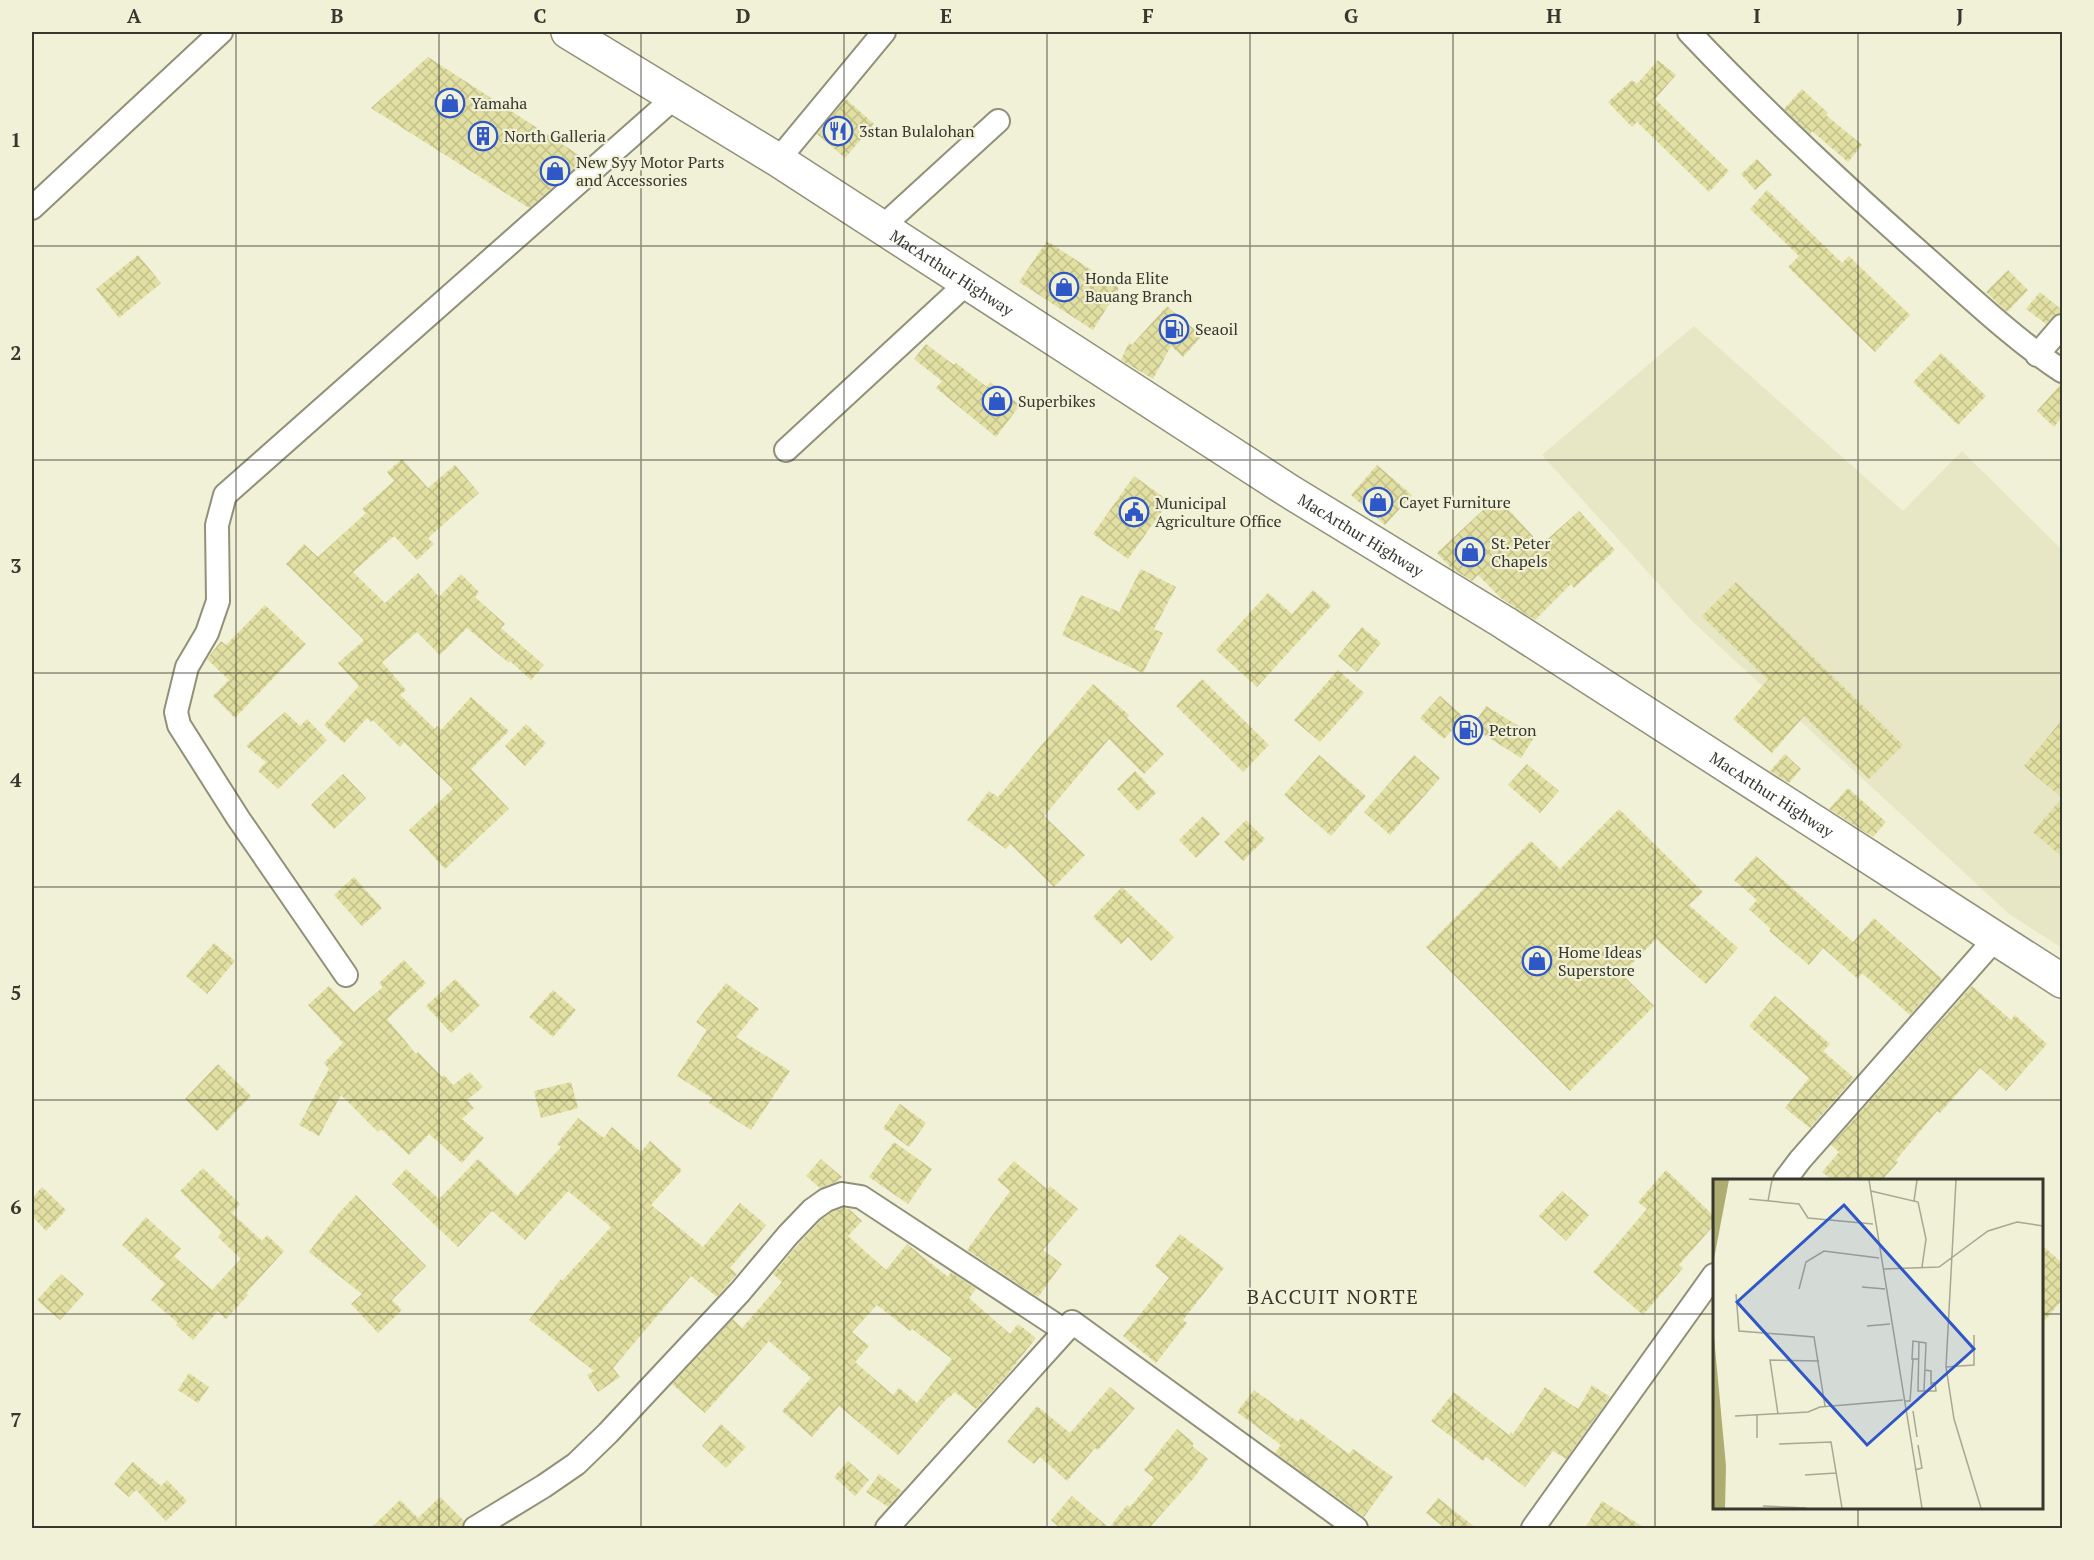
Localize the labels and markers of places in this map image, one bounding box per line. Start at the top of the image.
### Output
shop icon: Yamaha [434,87,466,119]
place label: Yamaha [471,92,527,114]
restaurant icon: 3stan Bulalohan [822,115,854,147]
building icon: North Galleria [467,120,499,152]
place label: 3stan Bulalohan [859,120,975,142]
place label: North Galleria [504,125,606,147]
place label: New Syy Motor Parts and Accessories [576,151,724,191]
shop icon: New Syy Motor Parts and Accessories [539,155,571,187]
place label: Honda Elite Bauang Branch [1085,267,1193,307]
shop icon: Honda Elite Bauang Branch [1048,271,1080,303]
fuel station icon: Seaoil [1158,313,1190,345]
place label: Seaoil [1195,318,1238,340]
shop icon: Superbikes [981,385,1013,417]
place label: Superbikes [1018,390,1096,412]
shop icon: Cayet Furniture [1362,486,1394,518]
place label: Cayet Furniture [1399,491,1511,513]
place label: Municipal Agriculture Office [1155,492,1282,532]
public building icon: Municipal Agriculture Office [1118,496,1150,528]
place label: St. Peter Chapels [1491,532,1551,572]
shop icon: St. Peter Chapels [1454,536,1486,568]
fuel station icon: Petron [1452,714,1484,746]
place label: Petron [1489,719,1537,741]
place label: Home Ideas Superstore [1558,941,1642,981]
shop icon: Home Ideas Superstore [1521,945,1553,977]

